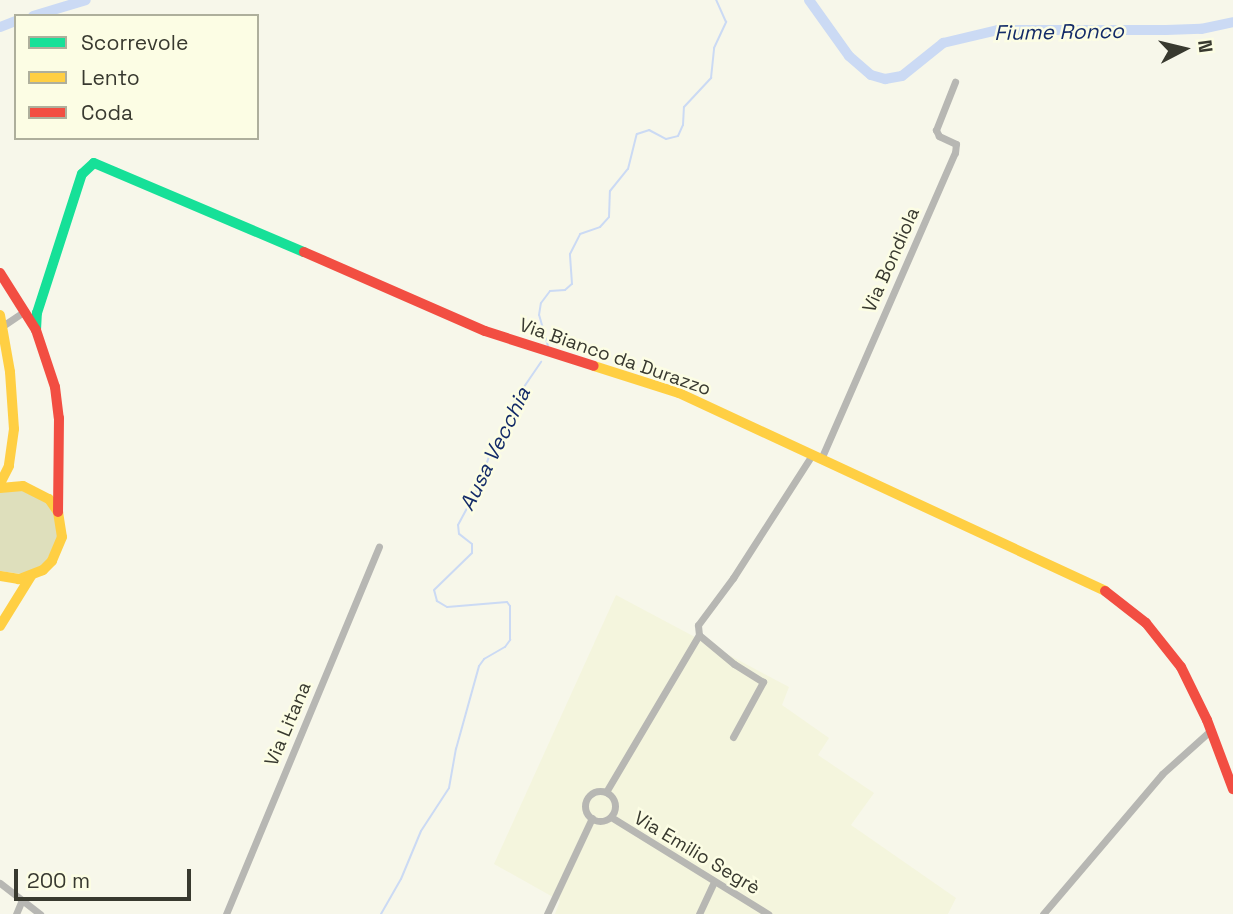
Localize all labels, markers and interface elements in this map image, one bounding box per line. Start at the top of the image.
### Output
legend [14,14,259,140]
north arrow [1149,14,1219,84]
water label: Fiume Ronco [994,18,1124,46]
text: Scorrevole [81,29,188,56]
text: N [1192,39,1219,54]
text: Lento [81,64,140,91]
text: Coda [81,99,133,126]
street label: Via Bondiola [858,204,924,316]
street label: Via Bianco da Durazzo [516,313,714,401]
water label: Ausa Vecchia [454,383,536,515]
street label: Via Litana [260,678,316,770]
street label: Via Emilio Segrè [630,806,764,900]
scale bar [18,855,194,899]
text: 200 m [27,867,90,894]

